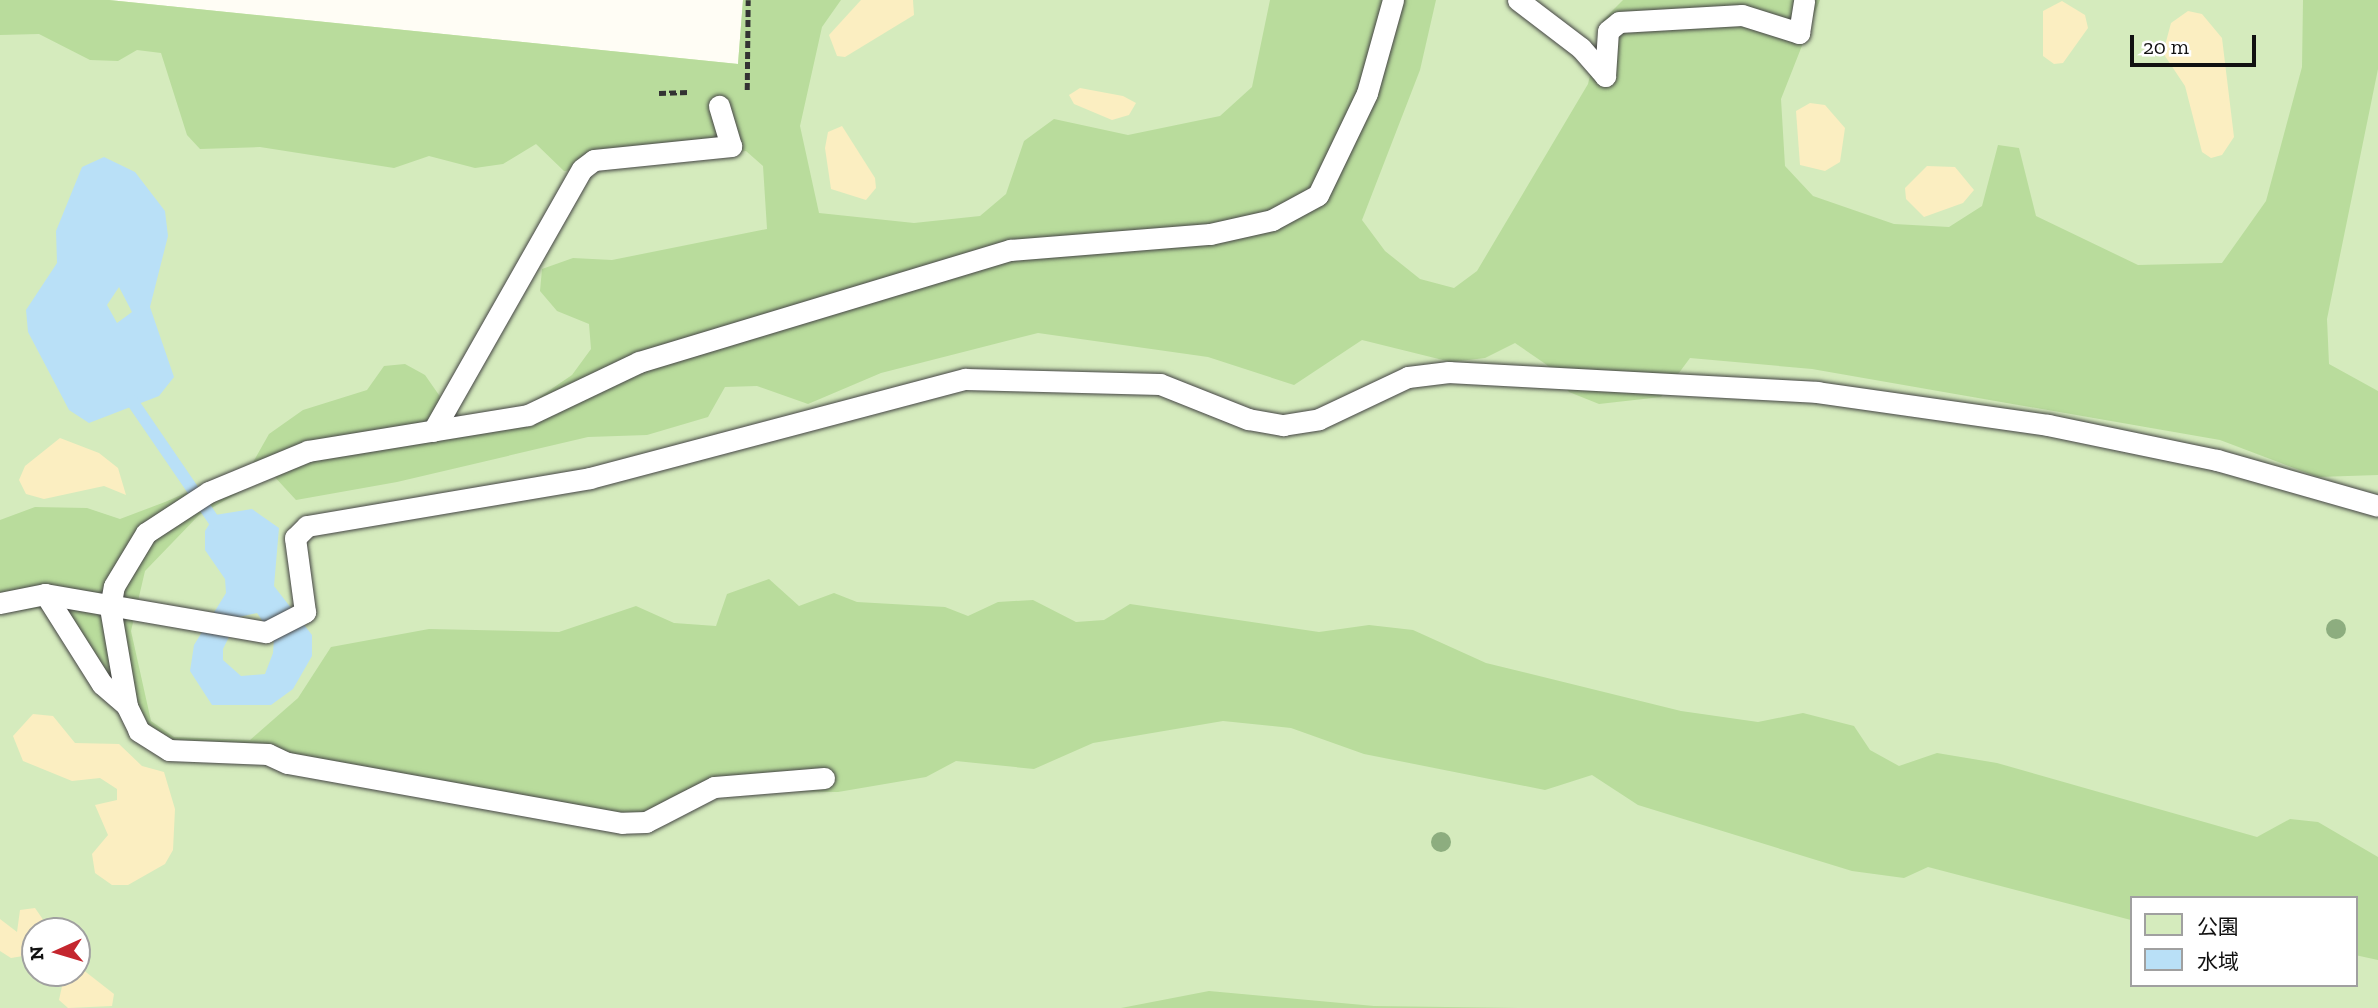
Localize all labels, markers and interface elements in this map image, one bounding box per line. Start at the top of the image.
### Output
scale bar [2133,21,2259,65]
text: 20 m [2143,34,2189,59]
legend [2130,896,2357,987]
text: 公園 [2197,914,2239,939]
north arrow [21,917,91,987]
text: N [25,945,49,961]
text: 水域 [2197,949,2239,974]

